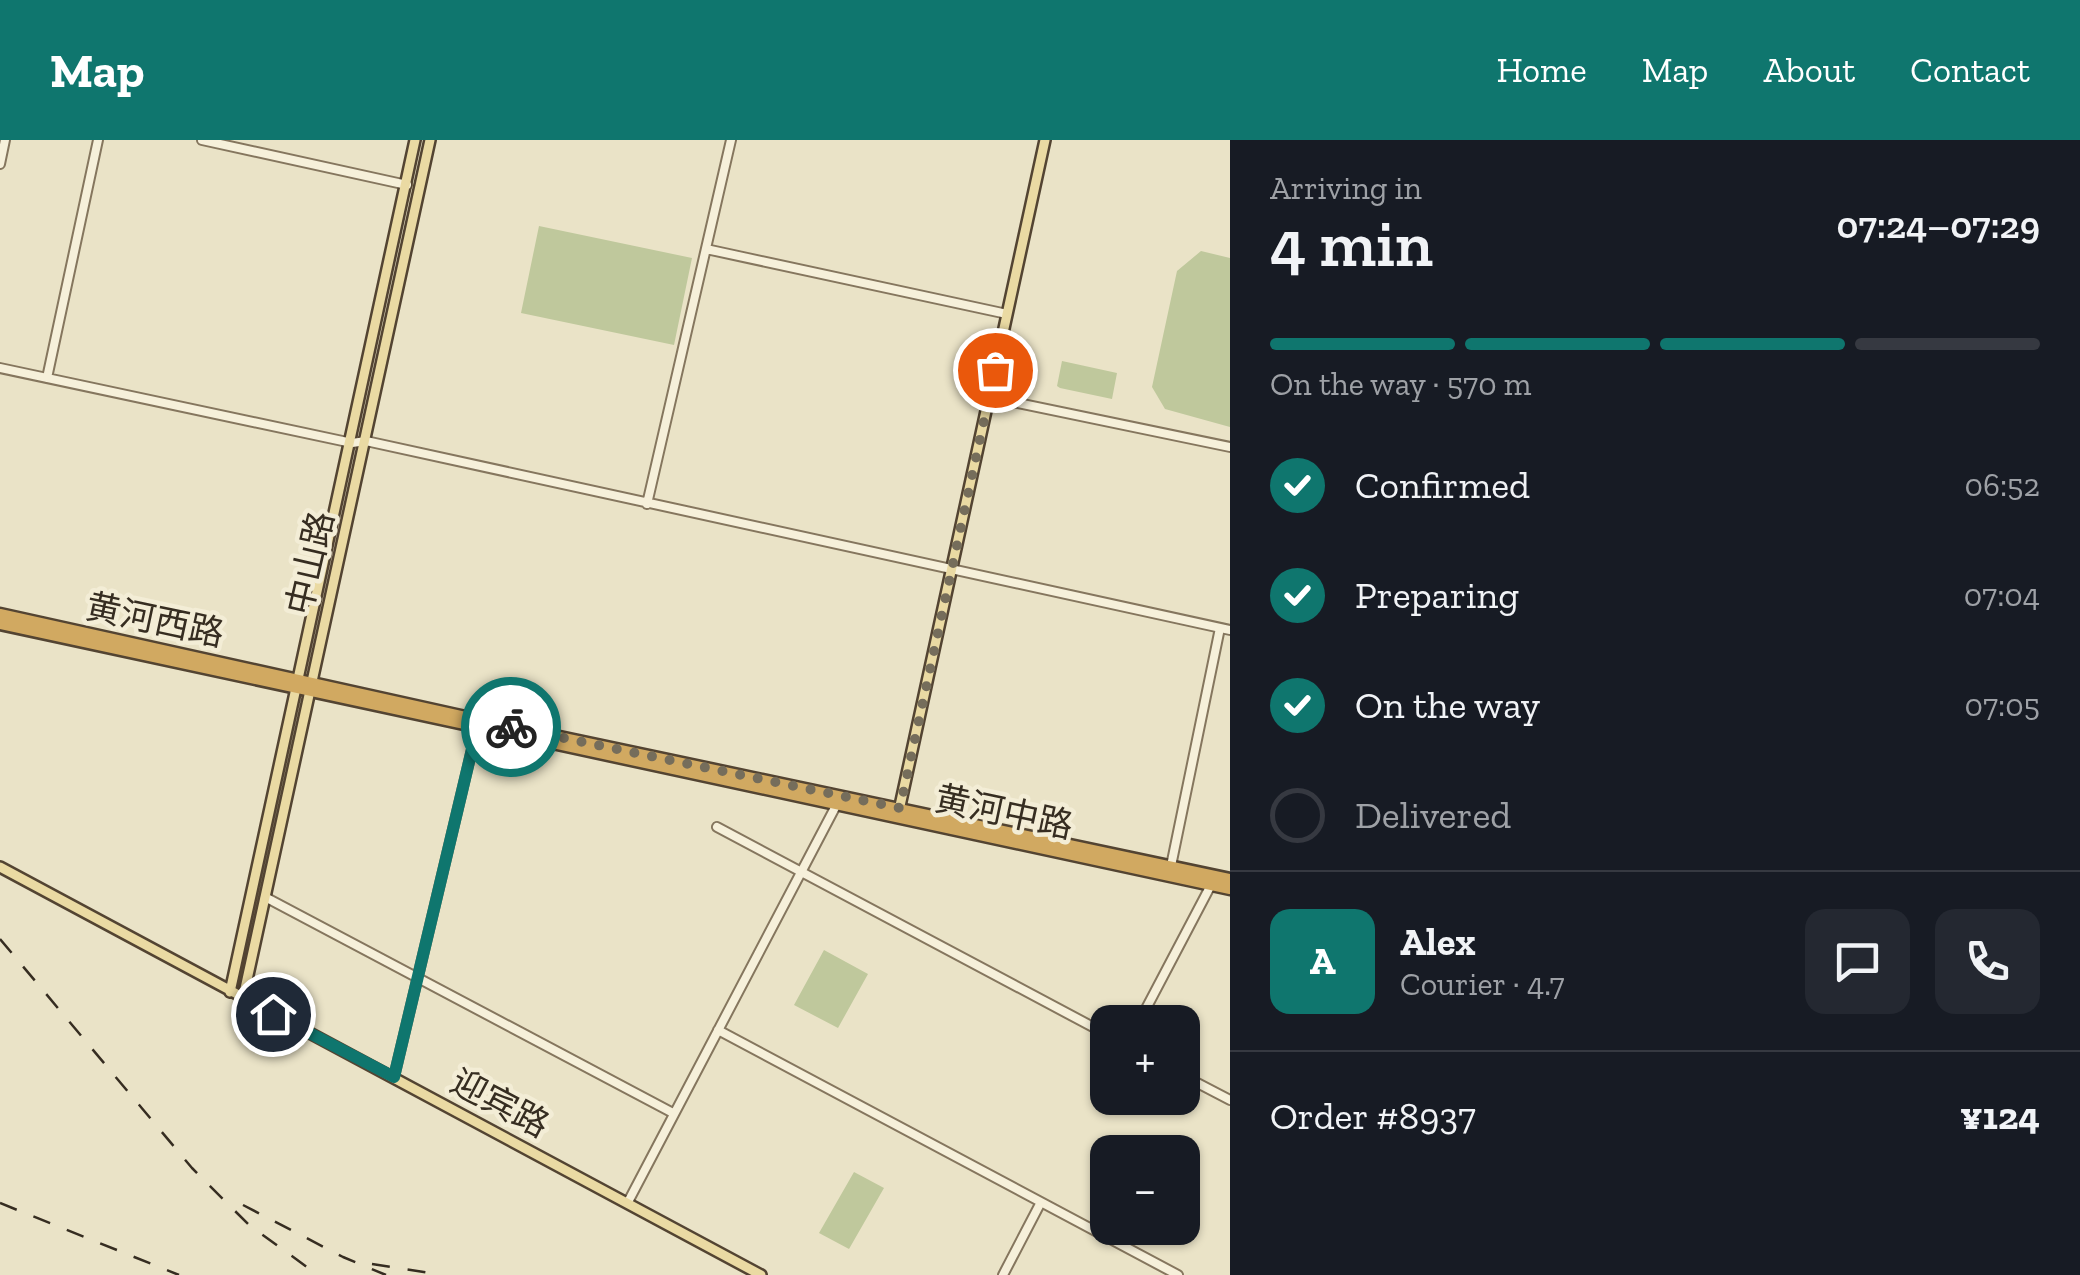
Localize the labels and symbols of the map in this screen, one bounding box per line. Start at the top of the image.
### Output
pin [953,328,1038,413]
street label: 中山路 [278,507,342,619]
street label: 黄河西路 [82,585,228,655]
courier [461,677,561,777]
street label: 黄河中路 [931,777,1077,847]
pin [231,972,316,1057]
street label: 迎宾路 [444,1060,556,1146]

